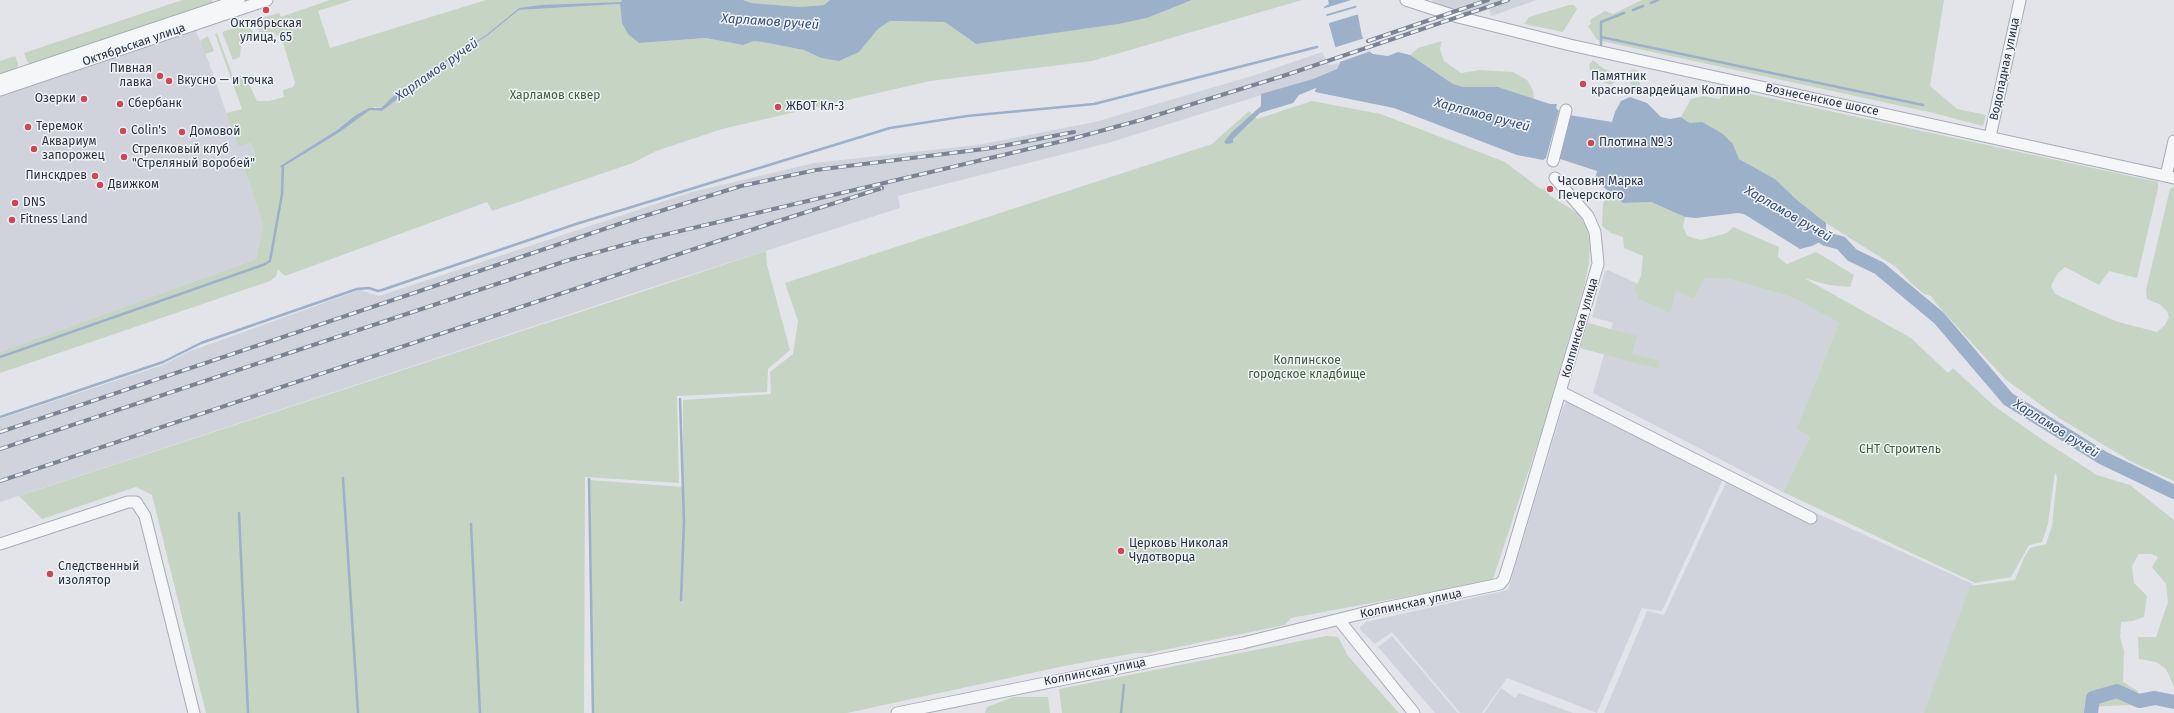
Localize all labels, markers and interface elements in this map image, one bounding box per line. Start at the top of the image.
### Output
marker: Октябрьская улица, 65 [261,5,271,15]
water label: Харламов ручей [721,11,819,33]
street label: Водопадная улица [1987,16,2023,122]
place label: Октябрьская улица, 65 [230,17,302,45]
street label: Октябрьская улица [81,21,187,69]
water label: Харламов ручей [392,36,482,104]
place label: Пивная лавка [110,62,152,90]
place label: Памятник красногвардейцам Колпино [1591,70,1750,98]
marker: Пивная лавка [155,71,165,81]
place label: Вкусно — и точка [177,74,274,88]
marker: Вкусно — и точка [164,76,174,86]
marker: Памятник красногвардейцам Колпино [1578,79,1588,89]
street label: Вознесенское шоссе [1764,81,1880,119]
park label: Харламов сквер [510,89,600,103]
place label: Озерки [35,92,76,106]
marker: Озерки [79,94,89,104]
water label: Харламов ручей [1433,95,1531,135]
place label: Сбербанк [128,97,182,111]
marker: Сбербанк [115,99,125,109]
place label: ЖБОТ Кл-3 [786,100,844,114]
marker: ЖБОТ Кл-3 [773,102,783,112]
place label: Теремок [36,120,83,134]
marker: Теремок [23,122,33,132]
place label: Colin's [131,124,166,138]
place label: Домовой [190,125,240,139]
marker: Colin's [118,126,128,136]
marker: Домовой [177,127,187,137]
place label: Аквариум запорожец [42,135,105,163]
place label: Плотина № 3 [1599,136,1673,150]
marker: Плотина № 3 [1586,138,1596,148]
place label: Стрелковый клуб "Стреляный воробей" [132,143,255,171]
marker: Аквариум запорожец [29,144,39,154]
marker: Стрелковый клуб "Стреляный воробей" [119,152,129,162]
place label: Пинскдрев [25,169,87,183]
marker: Пинскдрев [90,171,100,181]
place label: Часовня Марка Печерского [1558,175,1644,203]
place label: Движком [108,178,159,192]
marker: Движком [95,180,105,190]
water label: Харламов ручей [1742,183,1834,245]
marker: Часовня Марка Печерского [1545,184,1555,194]
place label: DNS [23,196,45,210]
marker: DNS [10,198,20,208]
place label: Fitness Land [20,213,88,227]
marker: Fitness Land [7,215,17,225]
street label: Колпинская улица [1559,276,1601,380]
park label: Колпинское городское кладбище [1248,354,1366,382]
water label: Харламов ручей [2010,396,2102,462]
park label: СНТ Строитель [1859,443,1941,457]
place label: Церковь Николая Чудотворца [1129,537,1228,565]
marker: Церковь Николая Чудотворца [1116,546,1126,556]
place label: Следственный изолятор [58,560,139,588]
marker: Следственный изолятор [45,569,55,579]
street label: Колпинская улица [1359,586,1463,622]
street label: Колпинская улица [1043,655,1147,689]

